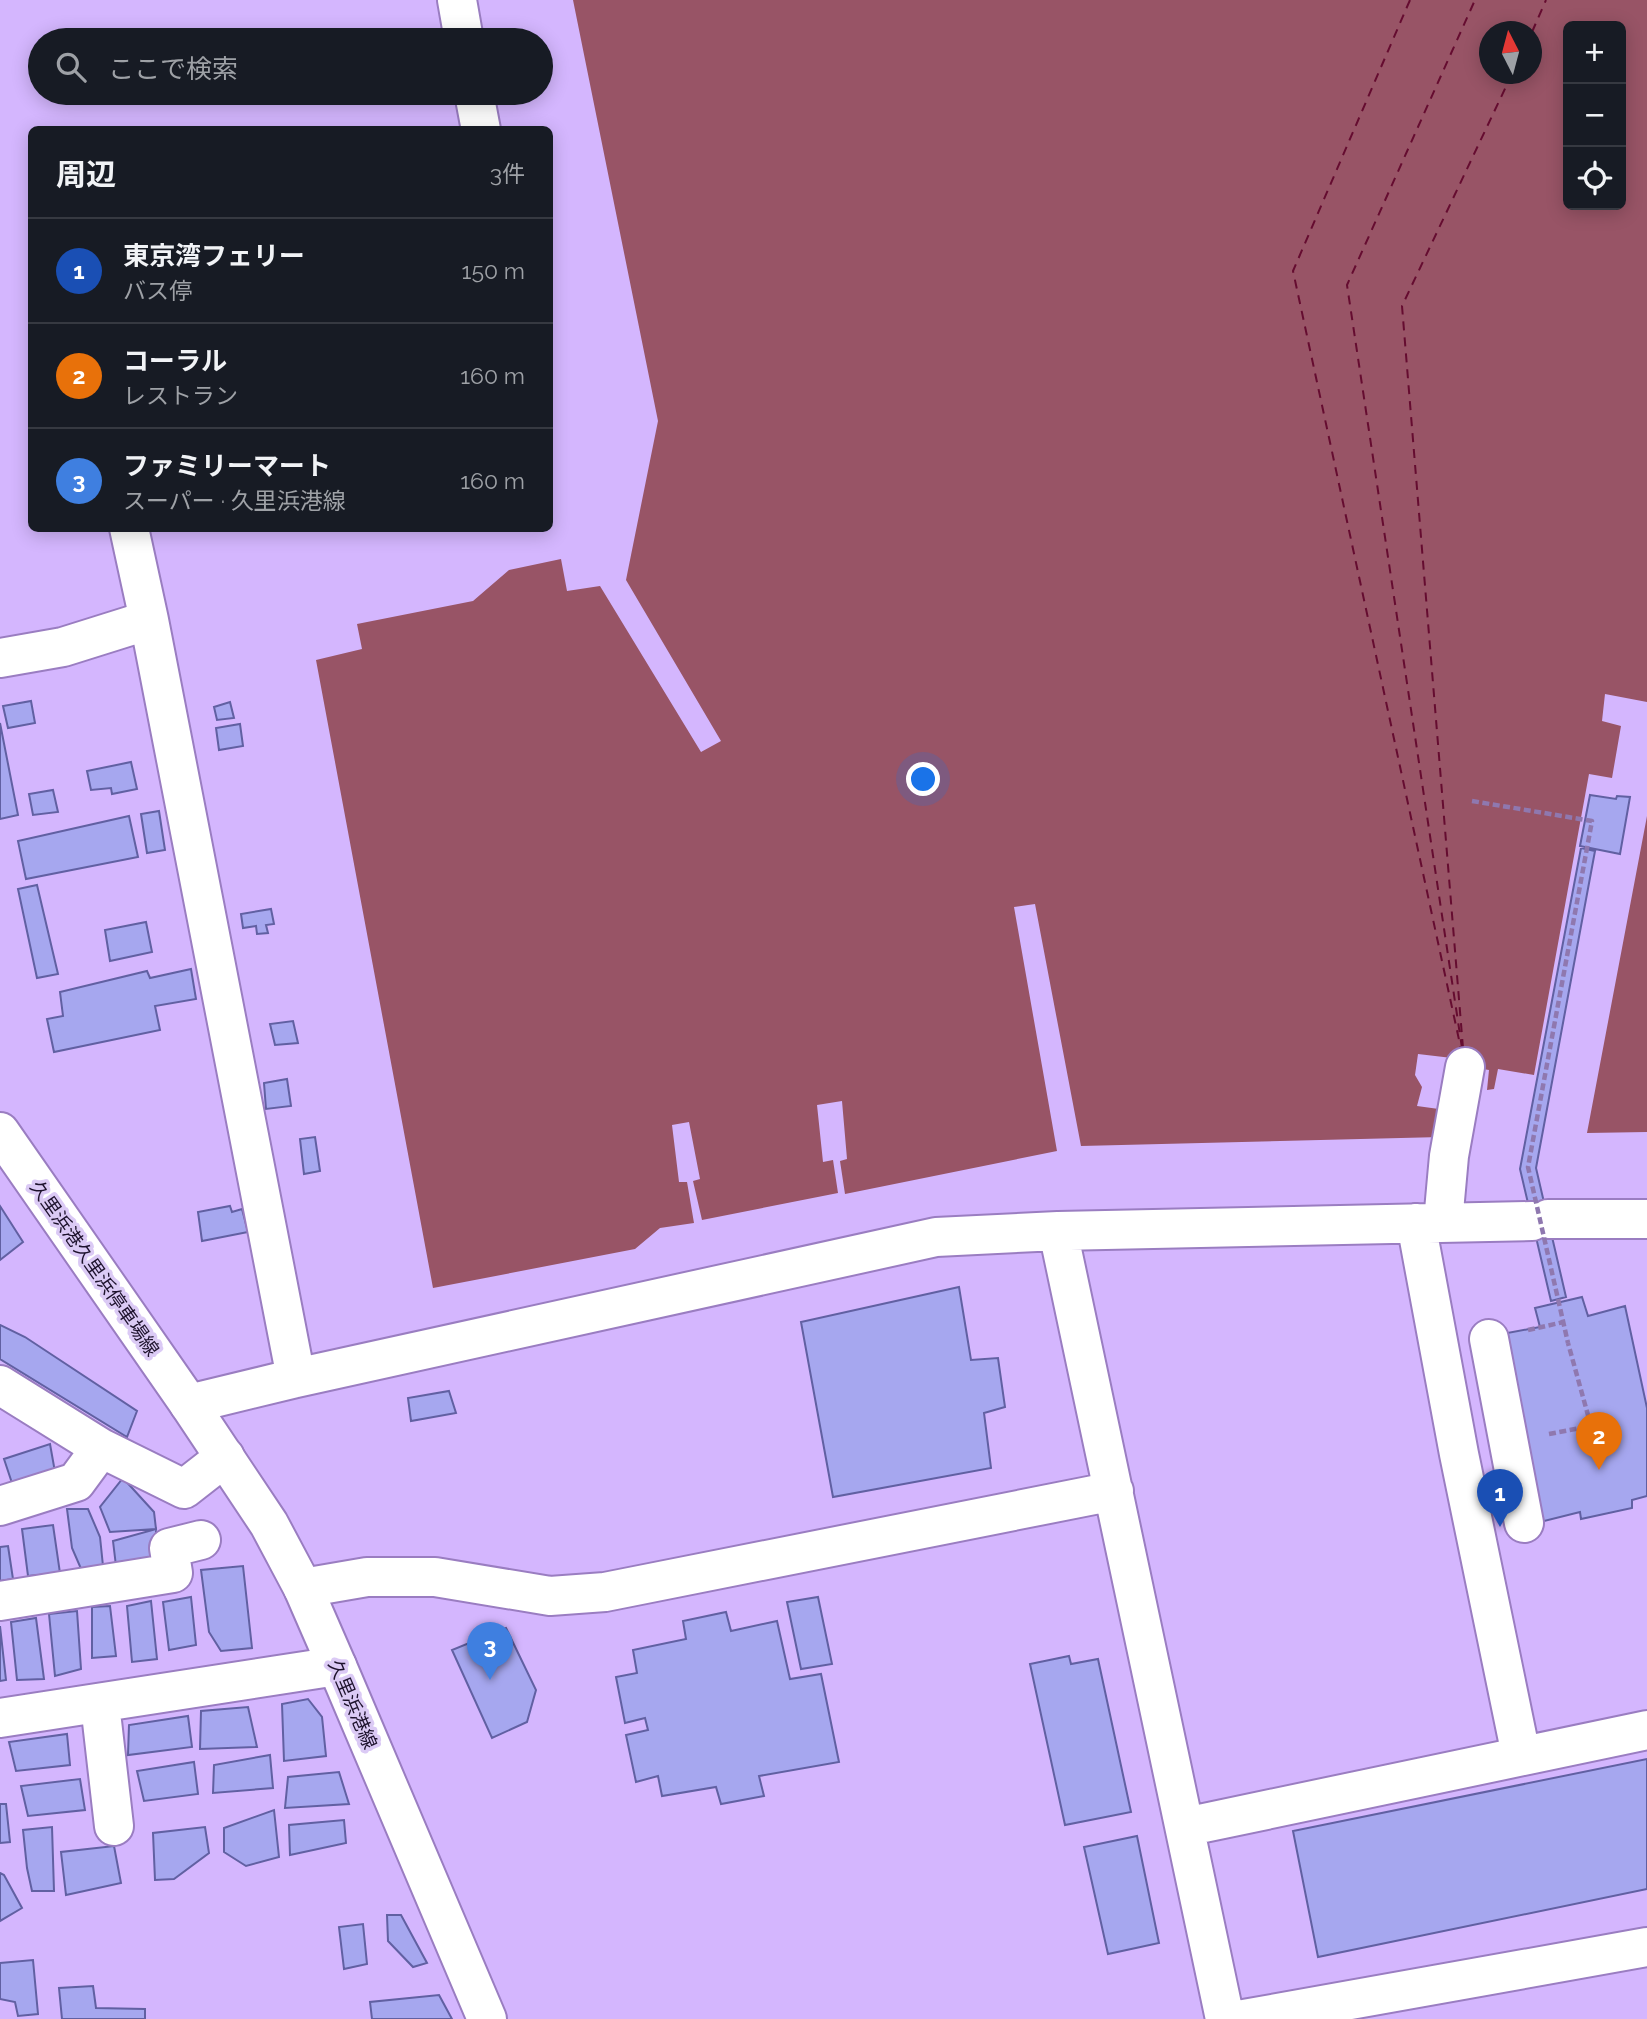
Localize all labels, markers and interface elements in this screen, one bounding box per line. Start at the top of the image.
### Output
north arrow [1479,21,1542,84]
map controls [1563,21,1626,210]
button: + [1563,21,1626,84]
search box [28,28,553,105]
icon: search [52,48,90,86]
text: ここで検索 [108,54,238,84]
button: − [1563,84,1626,147]
button: locate [1563,147,1626,210]
text: 周辺 [56,157,116,192]
text: 3件 [490,160,525,187]
text: 東京湾フェリー [123,241,305,271]
text: 1 [73,257,85,284]
text: 150 m [462,257,525,284]
text: バス停 [123,277,192,304]
text: コーラル [123,346,227,376]
text: 2 [73,362,85,389]
text: 160 m [460,362,525,389]
text: レストラン [123,382,238,409]
text: ファミリーマート [123,451,331,481]
text: 3 [73,467,85,494]
text: 160 m [460,467,525,494]
text: スーパー · 久里浜港線 [123,487,346,514]
your location [906,762,940,796]
street label: 久里浜港久里浜停車場線 [26,1176,164,1360]
pin: 2 [1576,1412,1622,1470]
pin: 1 [1477,1469,1523,1527]
pin: 3 [467,1622,513,1680]
street label: 久里浜港線 [324,1656,382,1752]

